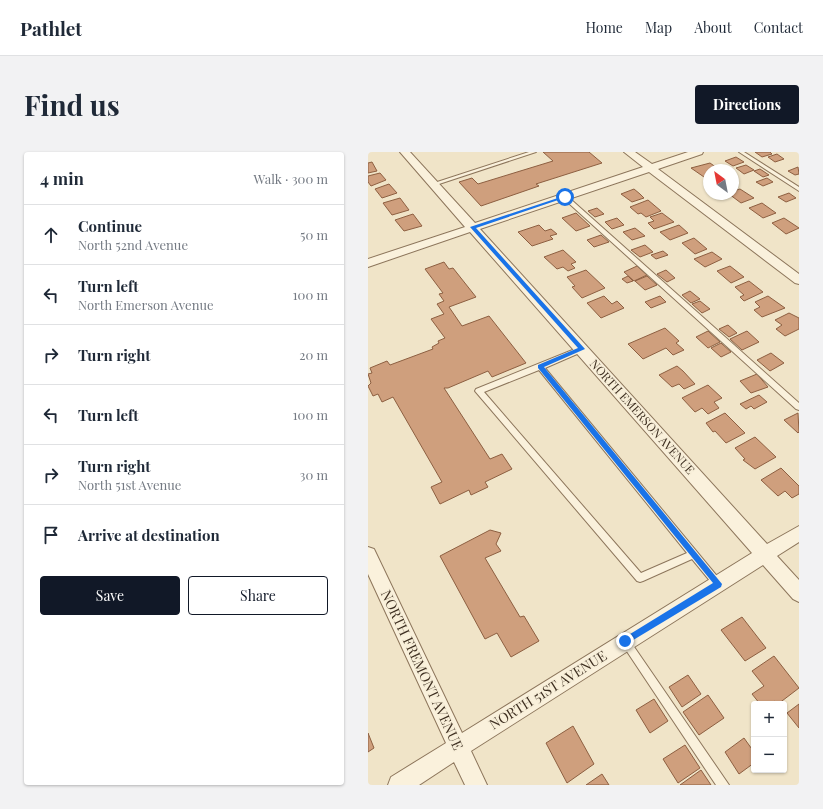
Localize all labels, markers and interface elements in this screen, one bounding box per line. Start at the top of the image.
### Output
text: Pathlet [20,15,82,41]
text: Home [585,18,623,37]
text: Map [645,18,672,37]
text: About [694,18,732,37]
text: Contact [754,18,803,37]
button: Directions [695,85,799,124]
text: Find us [24,86,120,123]
north arrow [703,164,739,200]
text: 4 min [40,167,84,189]
text: Walk · 300 m [254,170,328,187]
route start [556,188,574,206]
text: Continue [78,216,142,236]
icon: ahead [40,224,62,246]
text: 50 m [300,226,328,243]
text: North 52nd Avenue [78,236,188,253]
text: Turn left [78,276,139,296]
icon: left [40,284,62,306]
text: 100 m [293,286,328,303]
text: North Emerson Avenue [78,296,214,313]
icon: right [40,344,62,366]
text: Turn right [78,345,151,365]
text: 20 m [299,346,328,363]
street label: NORTH EMERSON AVENUE [587,355,699,477]
icon: left [40,404,62,426]
text: Turn left [78,405,139,425]
text: 100 m [293,406,328,423]
text: Turn right [78,456,151,476]
icon: right [40,464,62,486]
text: 30 m [300,466,328,483]
text: North 51st Avenue [78,476,181,493]
icon: arrive [40,524,62,546]
text: Arrive at destination [78,525,220,545]
button: Save [40,576,180,615]
button: Share [188,576,328,615]
street label: NORTH FREMONT AVENUE [377,587,468,753]
route end [616,632,634,650]
street label: NORTH 51ST AVENUE [485,646,610,733]
map controls [751,701,787,773]
button: + [751,701,787,737]
button: − [751,737,787,773]

